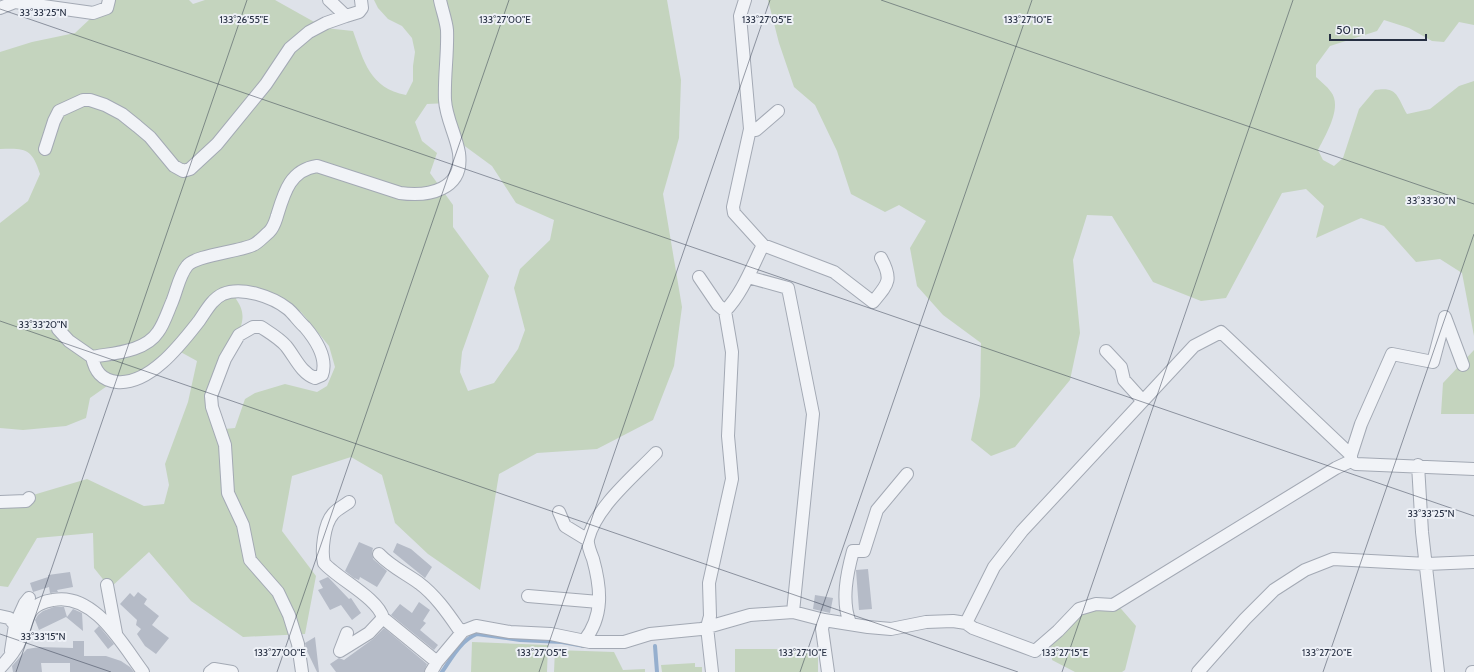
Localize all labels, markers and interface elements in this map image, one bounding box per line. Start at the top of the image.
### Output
text: 33°33'25"N [19,6,67,19]
text: 133°26'55"E [219,13,269,26]
text: 133°27'00"E [479,13,531,26]
text: 133°27'05"E [742,13,793,26]
text: 133°27'10"E [1004,13,1052,26]
scale bar [1330,16,1426,42]
text: 50 m [1336,22,1364,37]
text: 33°33'30"N [1407,194,1455,207]
text: 33°33'20"N [19,318,67,331]
text: 33°33'25"N [1407,507,1455,520]
text: 33°33'15"N [20,630,66,643]
text: 133°27'00"E [254,646,306,659]
text: 133°27'05"E [517,646,568,659]
text: 133°27'10"E [779,646,827,659]
text: 133°27'15"E [1042,646,1089,659]
text: 133°27'20"E [1302,646,1352,659]

